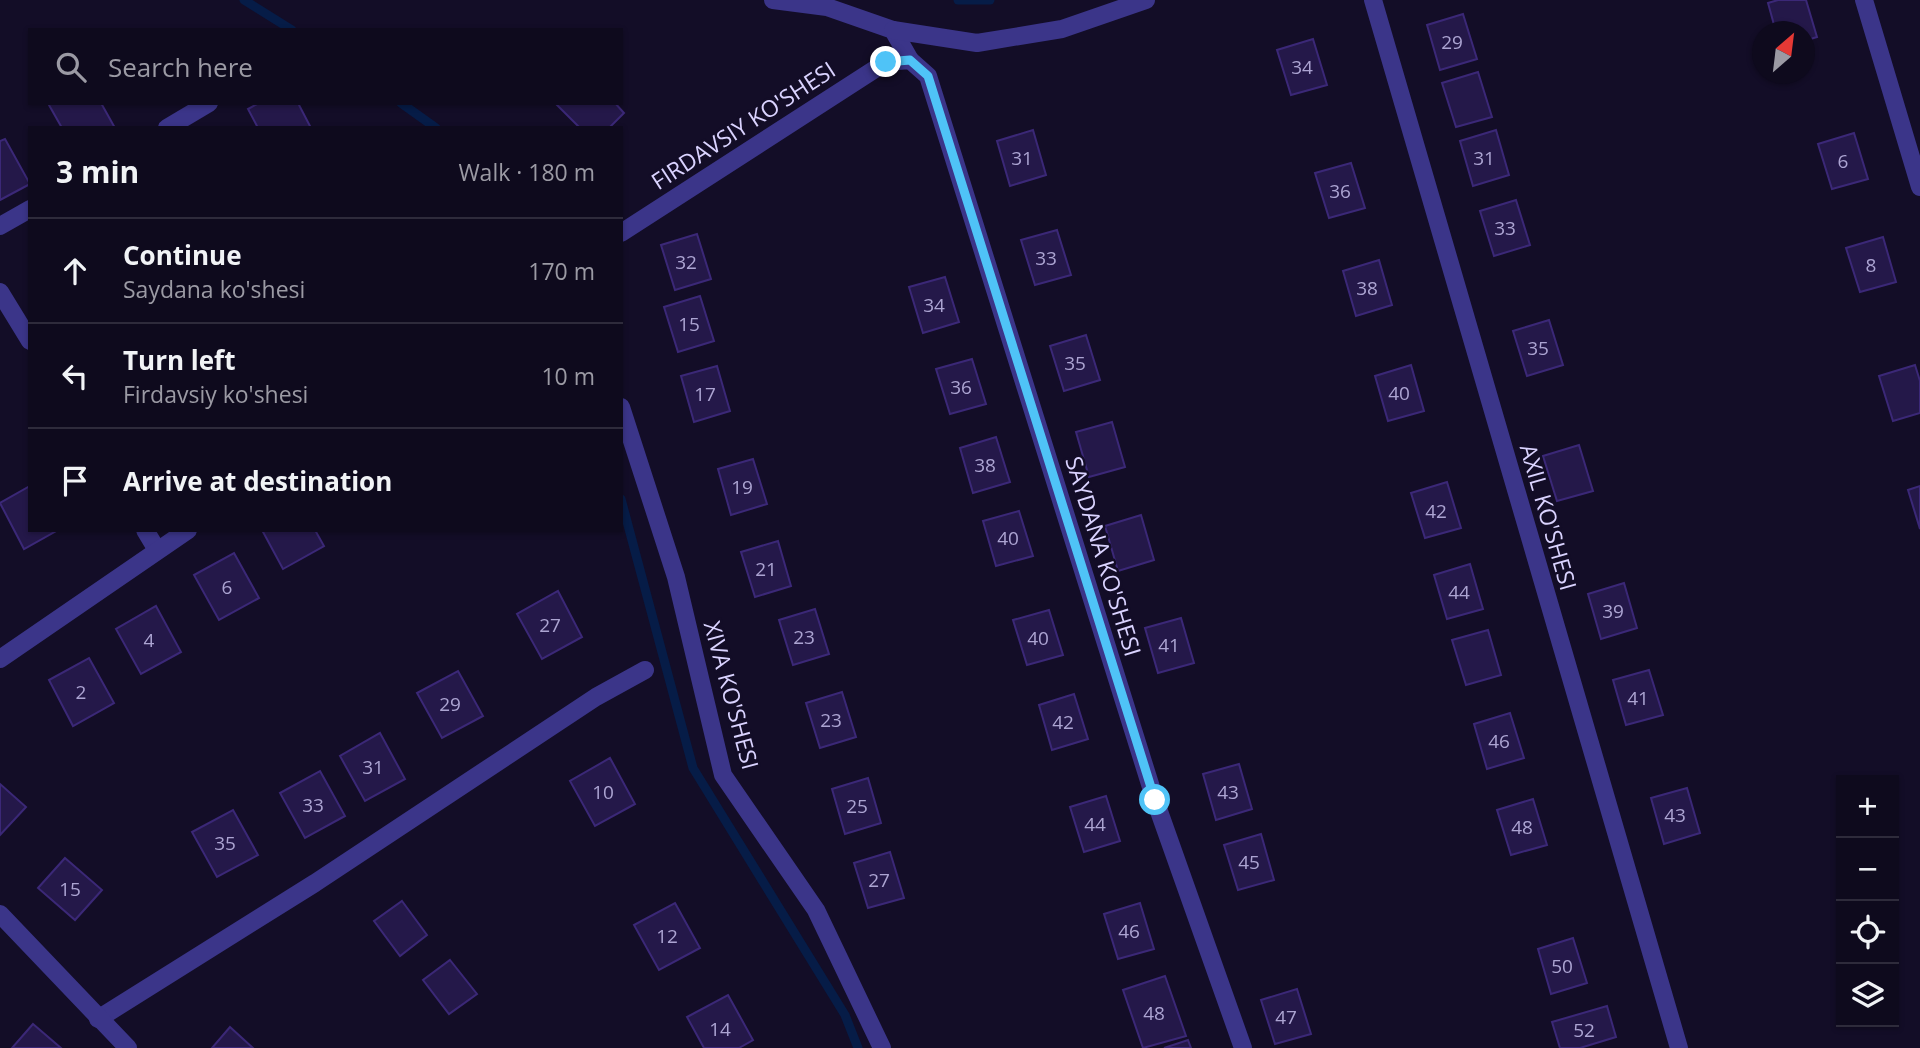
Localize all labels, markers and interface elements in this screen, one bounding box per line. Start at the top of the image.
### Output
north arrow [1752,21,1815,84]
search box [28,28,623,105]
house number: 29 [1441,29,1463,55]
route end [870,46,901,77]
icon: search [52,48,90,86]
text: Search here [108,49,253,85]
street label: FIRDAVSIY KO'SHESI [645,53,841,197]
house number: 34 [1291,54,1313,80]
house number: 31 [1011,145,1033,171]
house number: 31 [1473,145,1495,171]
house number: 6 [1838,148,1848,174]
text: 3 min [56,151,139,192]
text: Walk · 180 m [458,156,595,188]
house number: 36 [1329,178,1351,204]
house number: 33 [1494,215,1516,241]
text: Continue [123,237,242,273]
house number: 33 [1035,245,1057,271]
house number: 32 [675,249,697,275]
icon: ahead [56,252,94,290]
house number: 8 [1866,252,1876,278]
text: 170 m [528,255,595,287]
text: Saydana ko'shesi [123,273,305,305]
house number: 38 [1356,275,1378,301]
house number: 34 [923,292,945,318]
house number: 15 [678,311,700,337]
house number: 35 [1527,335,1549,361]
text: Turn left [123,342,235,378]
house number: 35 [1064,350,1086,376]
icon: left [56,357,94,395]
text: 10 m [541,360,595,392]
house number: 36 [950,374,972,400]
text: Firdavsiy ko'shesi [123,378,308,410]
house number: 40 [1388,380,1410,406]
house number: 17 [694,381,716,407]
street label: AXIL KO'SHESI [1513,440,1585,594]
house number: 38 [974,452,996,478]
street label: SAYDANA KO'SHESI [1058,452,1150,660]
icon: arrive [56,462,94,500]
text: Arrive at destination [123,463,392,499]
house number: 19 [731,474,753,500]
house number: 42 [1425,498,1447,524]
house number: 40 [997,525,1019,551]
house number: 21 [755,556,777,582]
house number: 6 [222,574,232,600]
house number: 44 [1448,579,1470,605]
house number: 39 [1602,598,1624,624]
house number: 27 [539,612,561,638]
street label: XIVA KO'SHESI [697,617,767,773]
house number: 23 [793,624,815,650]
house number: 40 [1027,625,1049,651]
house number: 4 [144,627,155,653]
house number: 41 [1158,632,1180,658]
house number: 2 [76,679,86,705]
house number: 41 [1627,685,1649,711]
house number: 29 [439,691,461,717]
house number: 23 [820,707,842,733]
house number: 42 [1052,709,1074,735]
house number: 46 [1488,728,1510,754]
house number: 31 [362,754,384,780]
map controls [1836,775,1899,1027]
button: + [1836,775,1899,838]
house number: 10 [592,779,614,805]
house number: 43 [1217,779,1239,805]
route start [1139,784,1170,815]
house number: 33 [302,792,324,818]
house number: 25 [846,793,868,819]
house number: 43 [1664,802,1686,828]
house number: 44 [1084,811,1106,837]
house number: 48 [1511,814,1533,840]
house number: 35 [214,830,236,856]
button: − [1836,838,1899,901]
house number: 45 [1238,849,1260,875]
house number: 27 [868,867,890,893]
house number: 15 [59,876,81,902]
button: locate [1836,901,1899,964]
house number: 46 [1118,918,1140,944]
house number: 12 [656,923,678,949]
house number: 50 [1551,953,1573,979]
button: layers [1836,964,1899,1027]
house number: 48 [1143,1000,1165,1026]
house number: 47 [1275,1004,1297,1030]
house number: 14 [709,1016,731,1042]
house number: 52 [1573,1017,1595,1043]

